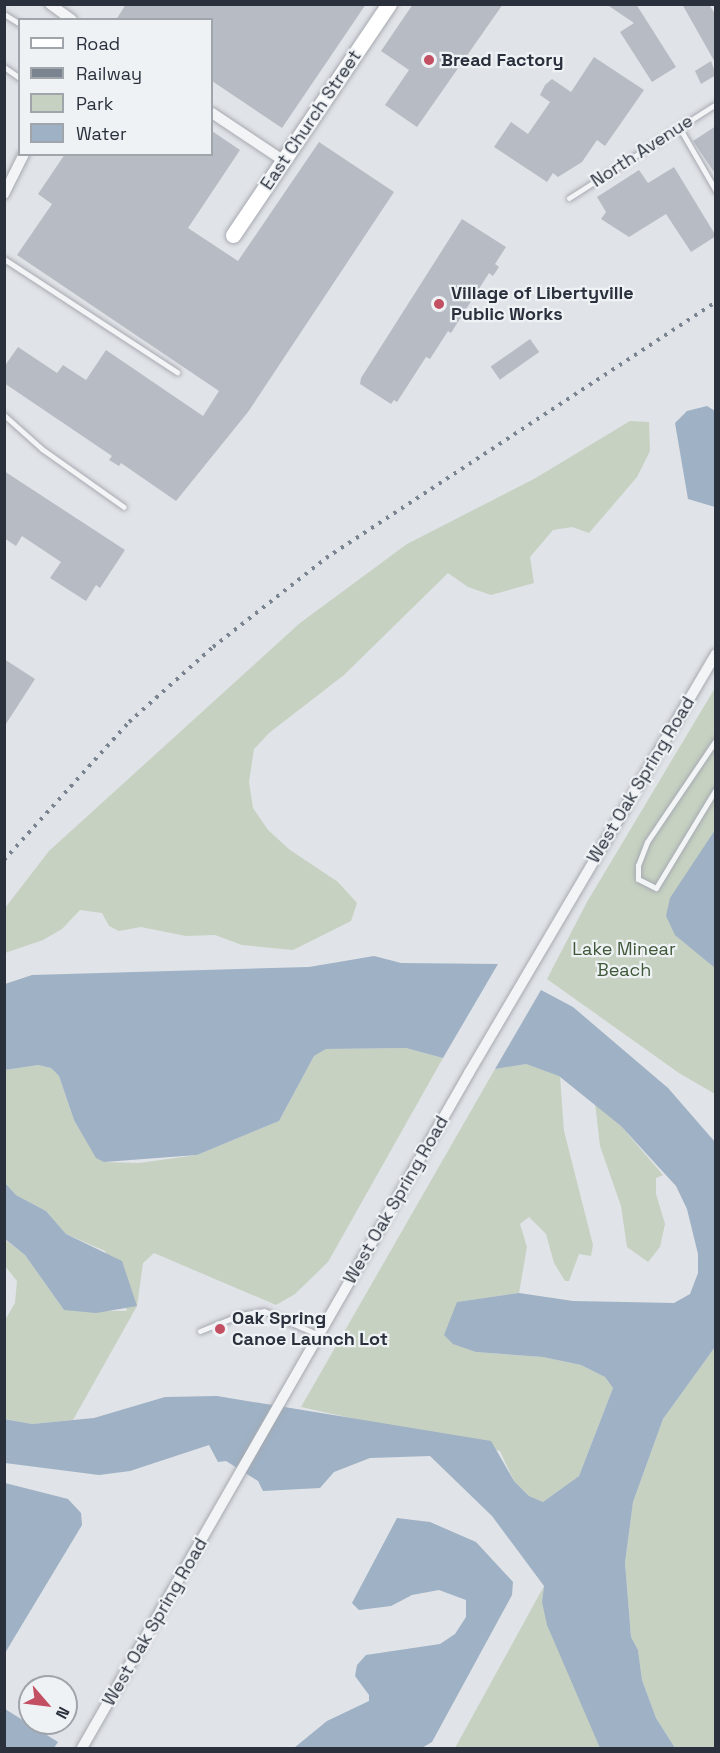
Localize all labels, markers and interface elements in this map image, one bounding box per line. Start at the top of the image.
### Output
legend [18,18,213,156]
text: Road [76,32,120,55]
street label: East Church Street [256,46,366,194]
place label: Bread Factory [441,49,563,71]
marker: Bread Factory [422,53,436,67]
text: Railway [76,62,142,85]
text: Park [76,92,113,115]
street label: North Avenue [587,110,697,192]
text: Water [76,122,127,145]
place label: Village of Libertyville Public Works [451,283,634,326]
marker: Village of Libertyville Public Works [432,297,446,311]
street label: West Oak Spring Road [583,693,699,867]
park label: Lake Minear Beach [572,939,676,982]
street label: West Oak Spring Road [339,1112,453,1288]
place label: Oak Spring Canoe Launch Lot [232,1308,388,1350]
marker: Oak Spring Canoe Launch Lot [213,1322,227,1336]
street label: West Oak Spring Road [98,1534,212,1710]
north arrow [18,1675,78,1735]
text: N [51,1703,74,1722]

